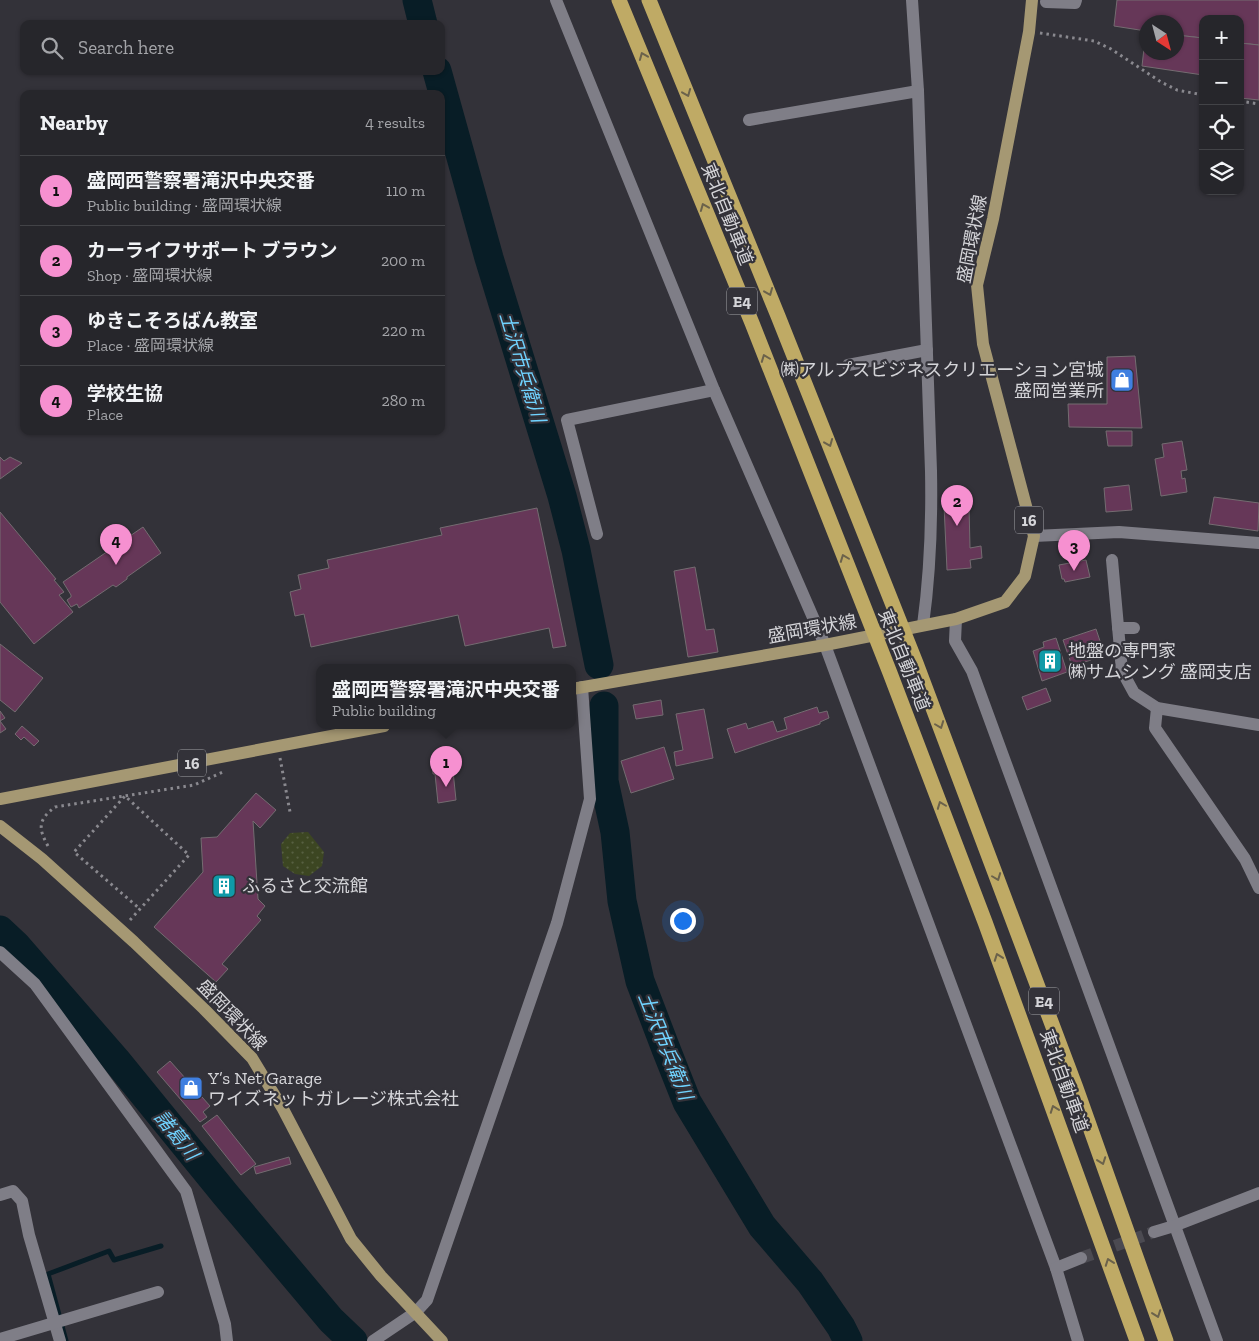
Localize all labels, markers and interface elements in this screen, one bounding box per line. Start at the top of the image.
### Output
north arrow [1139,15,1184,60]
map controls [1199,15,1244,195]
button: + [1199,15,1244,60]
search box [20,20,445,75]
icon: search [38,34,66,62]
text: Search here [78,36,174,59]
one-way arrow [639,53,649,61]
button: − [1199,60,1244,105]
one-way arrow [682,89,692,97]
button: locate [1199,105,1244,150]
text: Nearby [40,110,108,135]
text: 4 results [365,113,425,132]
button: layers [1199,150,1244,195]
street label: 東北自動車道 [697,160,757,268]
text: 盛岡西警察署滝沢中央交番 [87,169,315,192]
text: 1 [53,181,59,200]
text: 110 m [386,181,425,200]
street label: 盛岡環状線 [953,193,991,285]
text: Public building · 盛岡環状線 [87,196,282,215]
one-way arrow [700,203,711,212]
text: カーライフサポート ブラウン [87,239,338,262]
text: 2 [52,251,60,270]
text: 200 m [381,251,425,270]
text: Shop · 盛岡環状線 [87,266,212,285]
road number: E4 [727,288,757,314]
one-way arrow [763,288,773,296]
text: ゆきこそろばん教室 [87,309,258,332]
water label: 土沢市兵衛川 [495,309,551,427]
text: 3 [52,321,60,340]
text: 220 m [382,321,425,340]
text: Place · 盛岡環状線 [87,336,214,355]
one-way arrow [761,354,771,362]
place label: ㈱アルプスビジネスクリエーション宮城 盛岡営業所 [781,359,1104,402]
shop icon: ㈱アルプスビジネスクリエーション宮城 盛岡営業所 [1109,367,1135,393]
text: 学校生協 [87,382,163,405]
text: 4 [51,391,61,410]
text: 280 m [381,391,425,410]
text: Place [87,405,123,424]
one-way arrow [823,439,833,447]
pin: 2 [941,485,973,526]
road number: 16 [1015,506,1043,534]
pin: 4 [100,524,132,565]
pin: 3 [1058,530,1090,571]
one-way arrow [840,554,850,562]
street label: 東北自動車道 [874,606,934,714]
street label: 盛岡環状線 [766,610,858,648]
place label: 地盤の専門家 ㈱サムシング 盛岡支店 [1068,640,1252,683]
building icon: 地盤の専門家 ㈱サムシング 盛岡支店 [1037,648,1063,674]
popup [316,664,576,729]
text: 盛岡西警察署滝沢中央交番 [332,678,560,701]
text: Public building [332,701,436,720]
one-way arrow [933,720,944,729]
pin: 1 [430,746,462,787]
road number: 16 [178,750,206,776]
one-way arrow [936,801,946,809]
one-way arrow [991,872,1002,881]
building icon: ふるさと交流館 [211,873,237,899]
place label: ふるさと交流館 [242,875,368,897]
your location [670,908,696,934]
one-way arrow [994,953,1004,961]
street label: 盛岡環状線 [193,975,271,1055]
road number: E4 [1029,988,1059,1014]
water label: 土沢市兵衛川 [634,989,698,1105]
street label: 東北自動車道 [1035,1026,1093,1136]
place label: Y’s Net Garage ワイズネットガレージ株式会社 [207,1067,459,1110]
shop icon: Y’s Net Garage ワイズネットガレージ株式会社 [178,1075,204,1101]
one-way arrow [1050,1105,1060,1114]
water label: 諸葛川 [150,1106,205,1166]
one-way arrow [1096,1156,1106,1164]
one-way arrow [1105,1258,1115,1267]
one-way arrow [1151,1309,1161,1318]

